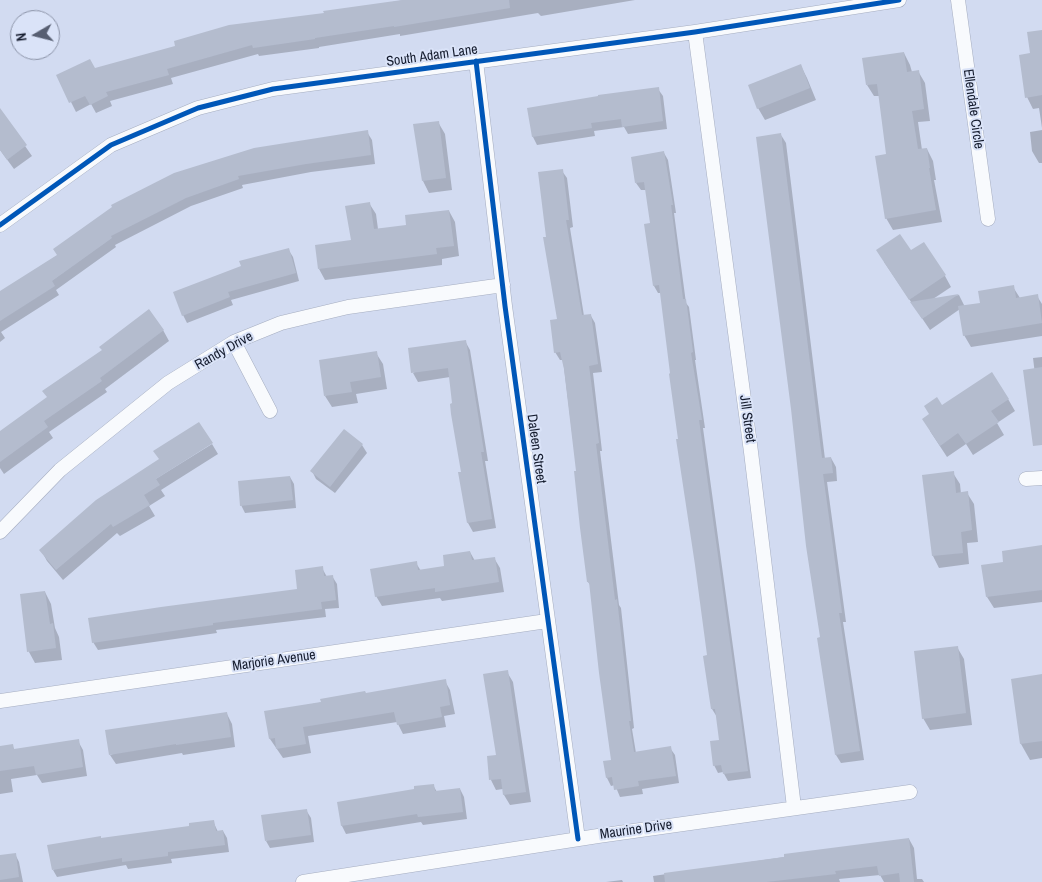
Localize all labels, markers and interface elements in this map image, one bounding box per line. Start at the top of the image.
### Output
north arrow [10,10,60,60]
text: N [12,32,31,42]
street label: South Adam Lane [385,41,479,71]
street label: Ellendale Circle [959,68,987,150]
street label: Randy Drive [192,328,256,374]
street label: Jill Street [735,394,759,444]
street label: Daleen Street [523,413,549,485]
street label: Marjorie Avenue [231,647,317,675]
street label: Maurine Drive [599,817,673,843]

